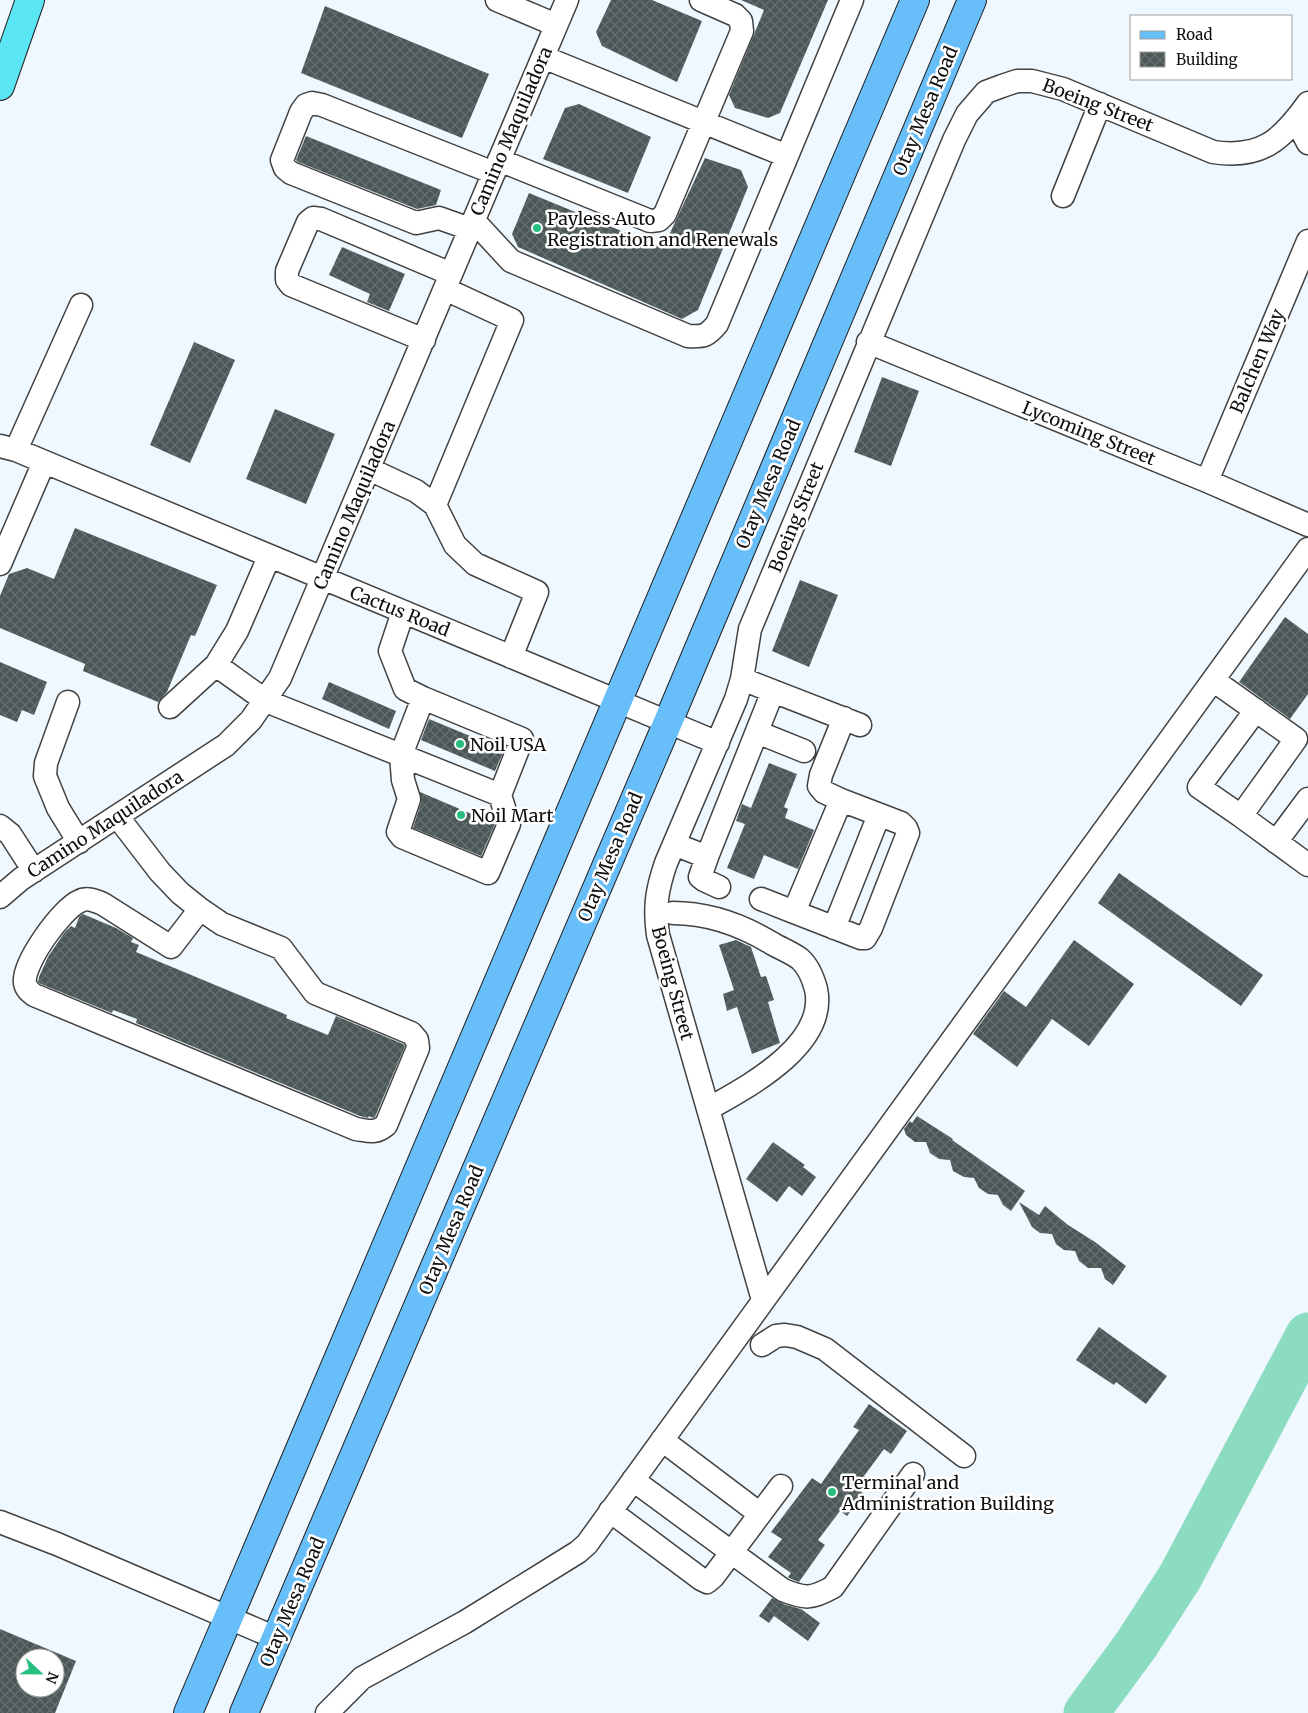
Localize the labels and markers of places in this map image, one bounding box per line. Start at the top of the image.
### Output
place label: Payless Auto Registration and Renewals [547,207,778,251]
marker: Payless Auto Registration and Renewals [531,222,543,234]
place label: Noil USA [470,733,546,756]
marker: Noil USA [454,738,466,750]
place label: Noil Mart [471,804,554,827]
marker: Noil Mart [455,809,467,821]
place label: Terminal and Administration Building [841,1471,1054,1515]
marker: Terminal and Administration Building [826,1486,838,1498]

